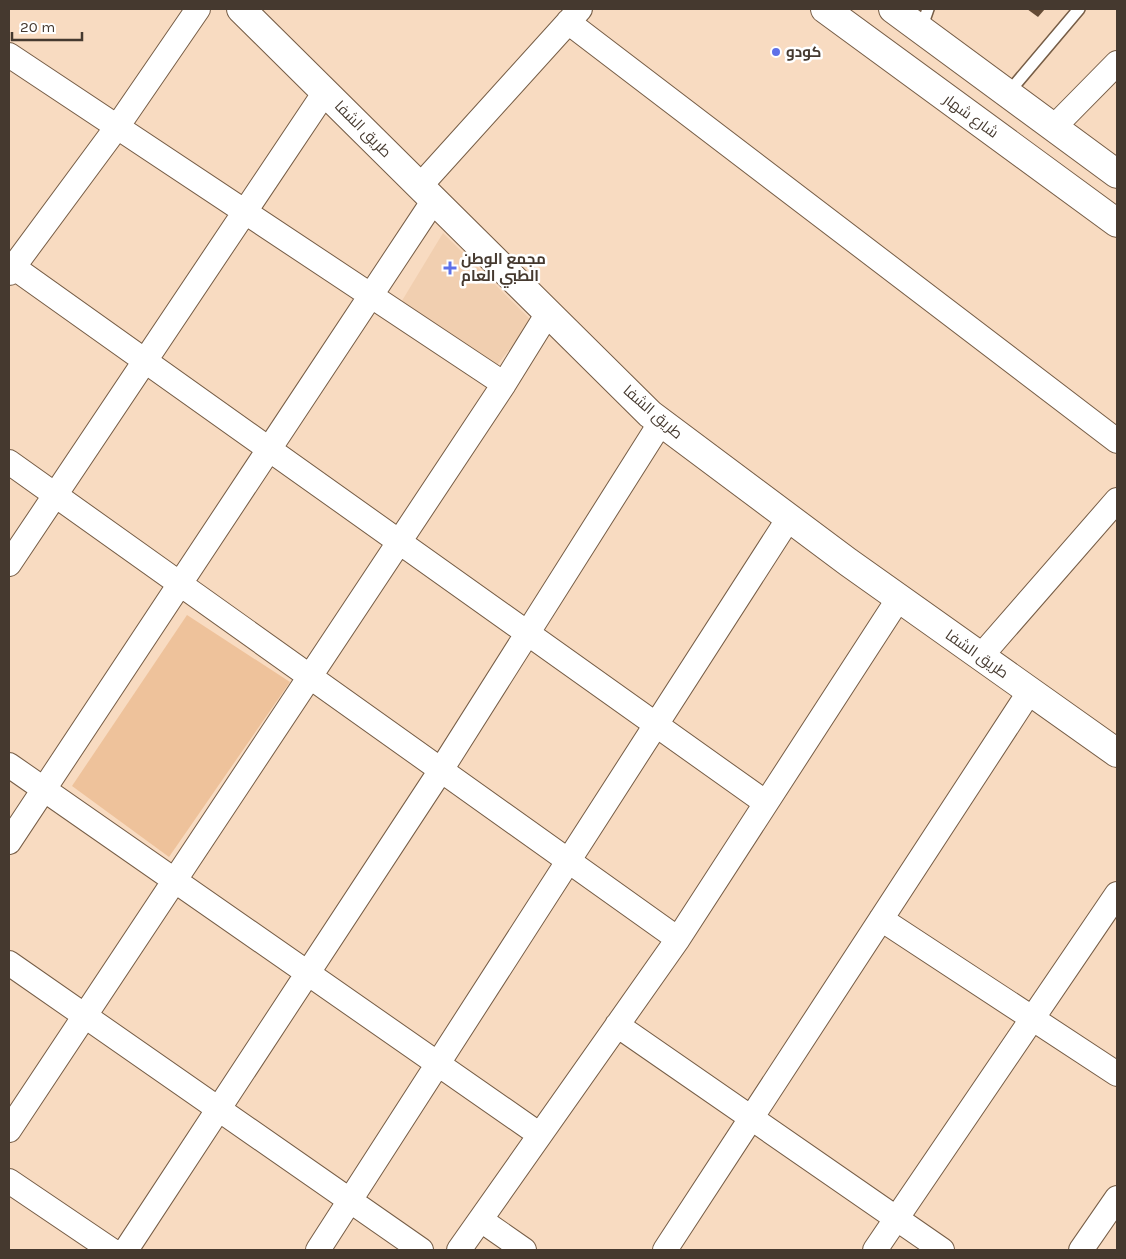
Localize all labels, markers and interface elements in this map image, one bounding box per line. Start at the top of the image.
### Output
scale bar [12,10,82,42]
text: 20 m [20,18,55,36]
place label: كودو [786,43,821,61]
marker: كودو [770,46,782,58]
street label: شارع شهار [938,90,1002,144]
street label: طريق الشفا [330,97,395,162]
place label: مجمع الوطن الطبي العام [461,250,546,288]
marker: مجمع الوطن الطبي العام [443,261,457,275]
street label: طريق الشفا [619,381,686,443]
street label: طريق الشفا [941,626,1012,683]

